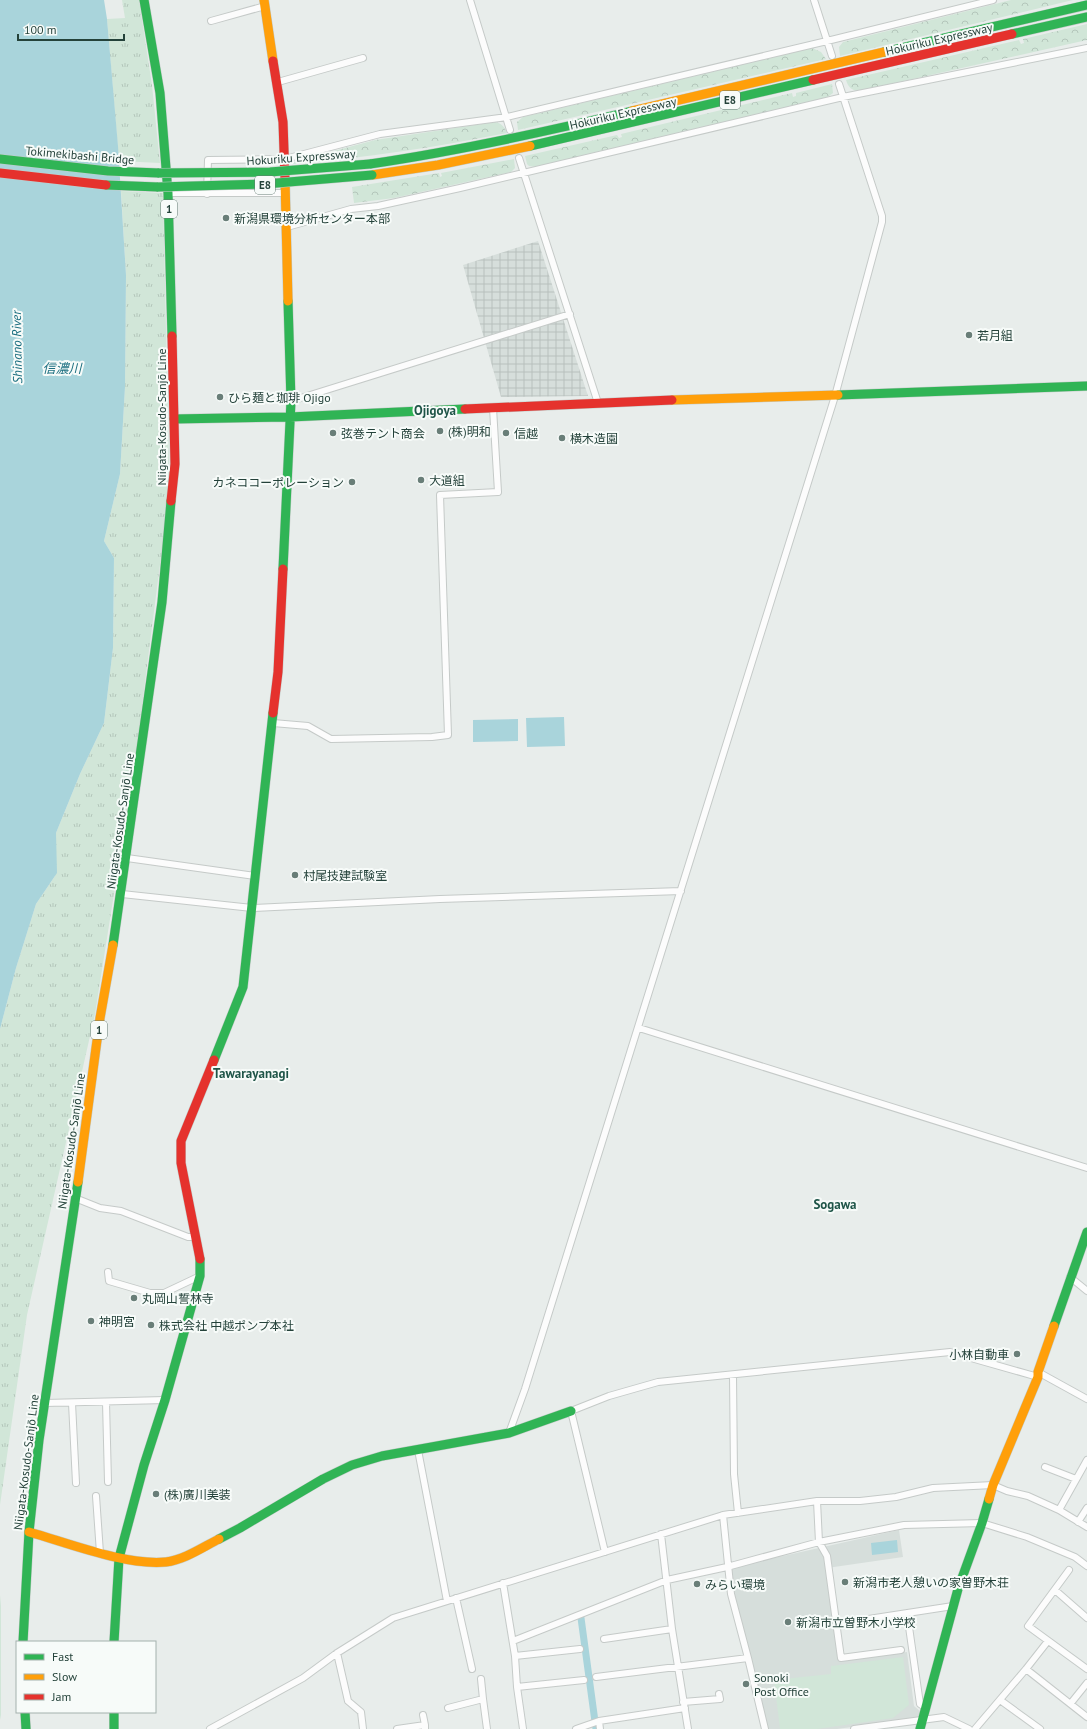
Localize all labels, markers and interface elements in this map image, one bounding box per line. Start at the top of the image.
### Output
scale bar [18,16,124,42]
street label: Hokuriku Expressway [884,19,994,59]
text: 100 m [24,22,57,37]
road number: E8 [720,91,740,109]
street label: Hokuriku Expressway [568,93,678,133]
street label: Tokimekibashi Bridge [25,143,135,167]
street label: Hokuriku Expressway [246,146,356,168]
road number: E8 [255,176,275,194]
road number: 1 [161,200,177,218]
place label: 新潟県環境分析センター本部 [234,211,390,226]
marker: 新潟県環境分析センター本部 [221,213,231,223]
water label: Shinano River [8,310,26,384]
place label: 若月組 [977,328,1013,343]
marker: 若月組 [964,330,974,340]
street label: Niigata-Kosudo-Sanjō Line [154,349,169,485]
water label: 信濃川 [42,360,83,377]
place label: ひら麺と珈琲 Ojigo [228,390,331,405]
marker: ひら麺と珈琲 Ojigo [215,392,225,402]
district label: Ojigoya [414,402,456,419]
place label: (株)明和 [448,424,491,439]
place label: 弦巻テント商会 [341,426,425,441]
marker: (株)明和 [435,426,445,436]
place label: 信越 [514,426,538,441]
marker: 弦巻テント商会 [328,428,338,438]
marker: 信越 [501,428,511,438]
place label: 横木造園 [570,431,618,446]
marker: 横木造園 [557,433,567,443]
place label: 大道組 [429,473,465,488]
place label: カネココーポレーション [212,475,344,490]
marker: 大道組 [416,475,426,485]
marker: カネココーポレーション [347,477,357,487]
street label: Niigata-Kosudo-Sanjō Line [103,752,137,890]
place label: 村尾技建試験室 [303,868,387,883]
marker: 村尾技建試験室 [290,870,300,880]
road number: 1 [91,1021,107,1039]
district label: Tawarayanagi [213,1065,289,1082]
street label: Niigata-Kosudo-Sanjō Line [54,1072,88,1210]
district label: Sogawa [813,1196,857,1213]
place label: 丸岡山誓林寺 [142,1291,214,1306]
marker: 丸岡山誓林寺 [129,1293,139,1303]
place label: 神明宮 [99,1314,135,1329]
marker: 神明宮 [86,1316,96,1326]
place label: 株式会社 中越ポンプ本社 [159,1318,294,1333]
marker: 株式会社 中越ポンプ本社 [146,1320,156,1330]
place label: 小林自動車 [949,1347,1009,1362]
marker: 小林自動車 [1012,1349,1022,1359]
street label: Niigata-Kosudo-Sanjō Line [10,1393,42,1531]
place label: (株)廣川美装 [164,1487,231,1502]
marker: (株)廣川美装 [151,1489,161,1499]
place label: 新潟市老人憩いの家曽野木荘 [853,1575,1009,1590]
place label: みらい環境 [705,1577,765,1592]
marker: 新潟市老人憩いの家曽野木荘 [840,1577,850,1587]
marker: みらい環境 [692,1579,702,1589]
place label: 新潟市立曽野木小学校 [796,1615,916,1630]
marker: 新潟市立曽野木小学校 [783,1617,793,1627]
legend [16,1641,156,1713]
text: Fast [52,1649,73,1664]
text: Slow [52,1669,77,1684]
place label: Sonoki Post Office [754,1670,809,1699]
marker: Sonoki Post Office [741,1679,751,1689]
text: Jam [51,1689,71,1704]

